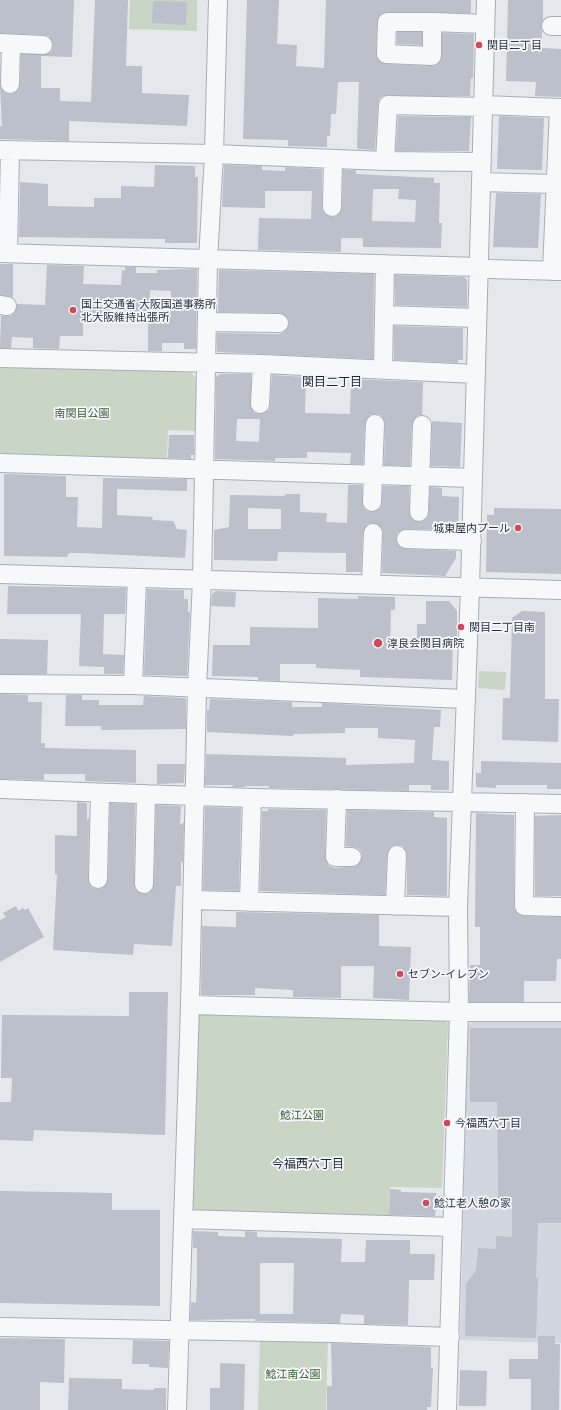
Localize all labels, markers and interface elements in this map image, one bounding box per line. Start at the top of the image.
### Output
place label: 関目二丁目 [487,38,542,52]
marker: 関目二丁目 [474,40,484,50]
place label: 国土交通省 大阪国道事務所 北大阪維持出張所 [81,297,216,323]
marker: 国土交通省 大阪国道事務所 北大阪維持出張所 [68,305,78,315]
district label: 関目二丁目 [302,375,362,389]
park label: 南関目公園 [55,406,109,420]
place label: 城東屋内プール [433,521,510,535]
marker: 城東屋内プール [513,523,523,533]
place label: 関目二丁目南 [469,620,535,634]
marker: 関目二丁目南 [456,622,466,632]
place label: 淳良会関目病院 [387,636,464,650]
marker: 淳良会関目病院 [372,637,384,649]
place label: セブン-イレブン [408,967,489,981]
marker: セブン-イレブン [395,969,405,979]
park label: 鯰江公園 [280,1108,324,1122]
place label: 今福西六丁目 [455,1116,521,1130]
marker: 今福西六丁目 [442,1118,452,1128]
district label: 今福西六丁目 [272,1157,344,1171]
place label: 鯰江老人憩の家 [434,1196,511,1210]
marker: 鯰江老人憩の家 [421,1198,431,1208]
park label: 鯰江南公園 [266,1367,320,1381]

